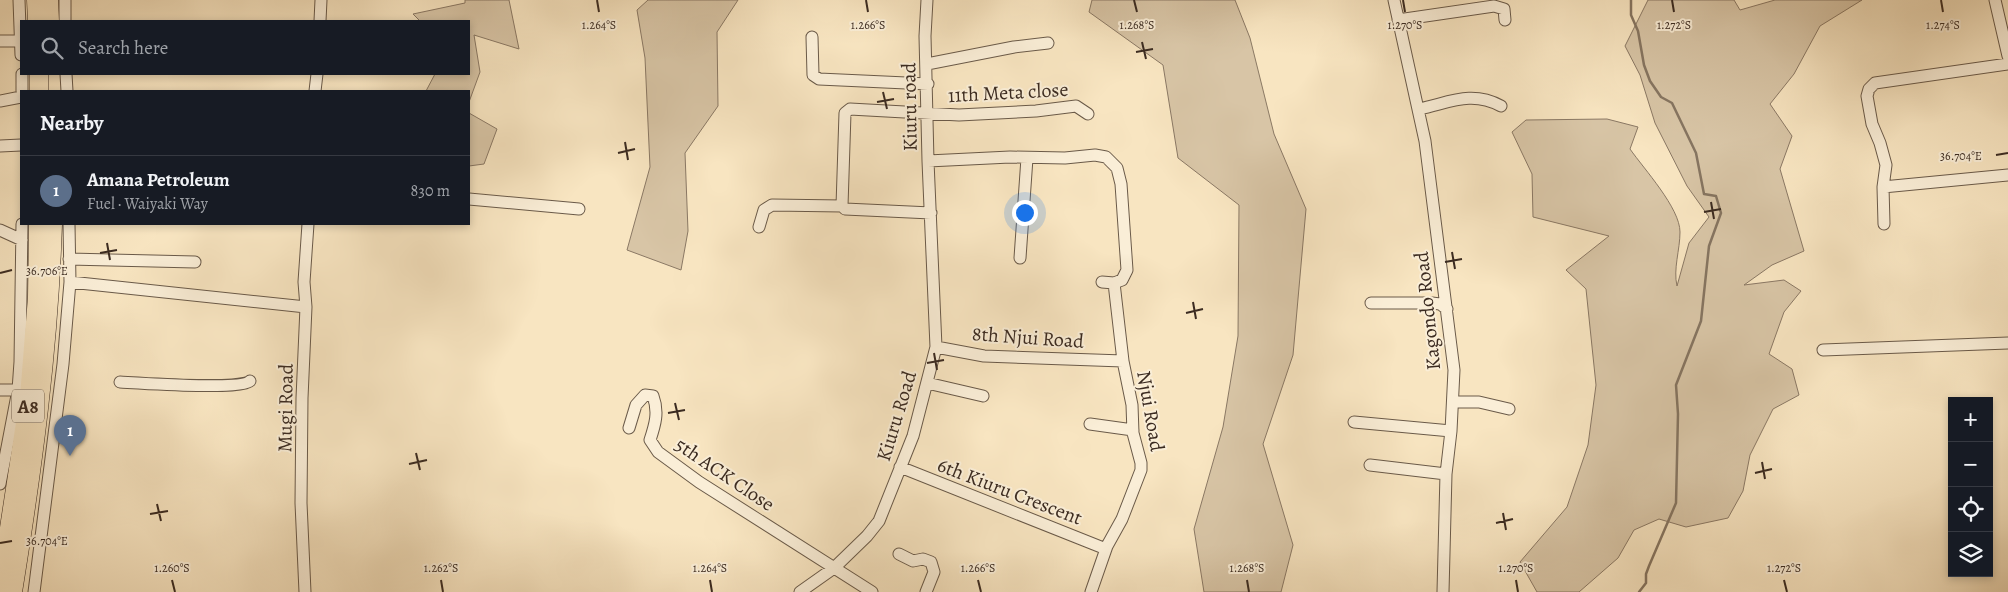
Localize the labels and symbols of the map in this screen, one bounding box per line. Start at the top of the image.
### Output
text: 1.264°S [582,17,616,33]
text: 1.266°S [851,17,885,33]
text: 1.268°S [1120,17,1154,33]
text: 1.270°S [1388,17,1422,33]
text: 1.272°S [1657,17,1691,33]
text: 1.274°S [1926,17,1960,33]
street label: Kiuru road [895,62,924,152]
street label: 11th Meta close [947,76,1069,109]
text: 36.704°E [1940,148,1982,164]
your location [1012,200,1038,226]
street label: Kagondo Road [1408,250,1447,371]
text: 36.706°E [26,263,68,279]
street label: 8th Njui Road [971,320,1085,355]
street label: Mugi Road [271,363,300,453]
street label: Kiuru Road [870,367,923,465]
street label: Njui Road [1130,369,1171,454]
road number: A8 [12,390,44,422]
pin: 1 [54,415,86,456]
street label: 5th ACK Close [670,431,780,518]
street label: 6th Kiuru Crescent [933,451,1087,532]
text: 36.704°E [26,533,68,549]
text: 1.260°S [154,560,190,576]
text: 1.262°S [424,560,458,576]
text: 1.264°S [693,560,727,576]
text: 1.266°S [961,560,995,576]
text: 1.268°S [1230,560,1264,576]
text: 1.270°S [1499,560,1533,576]
text: 1.272°S [1767,560,1801,576]

